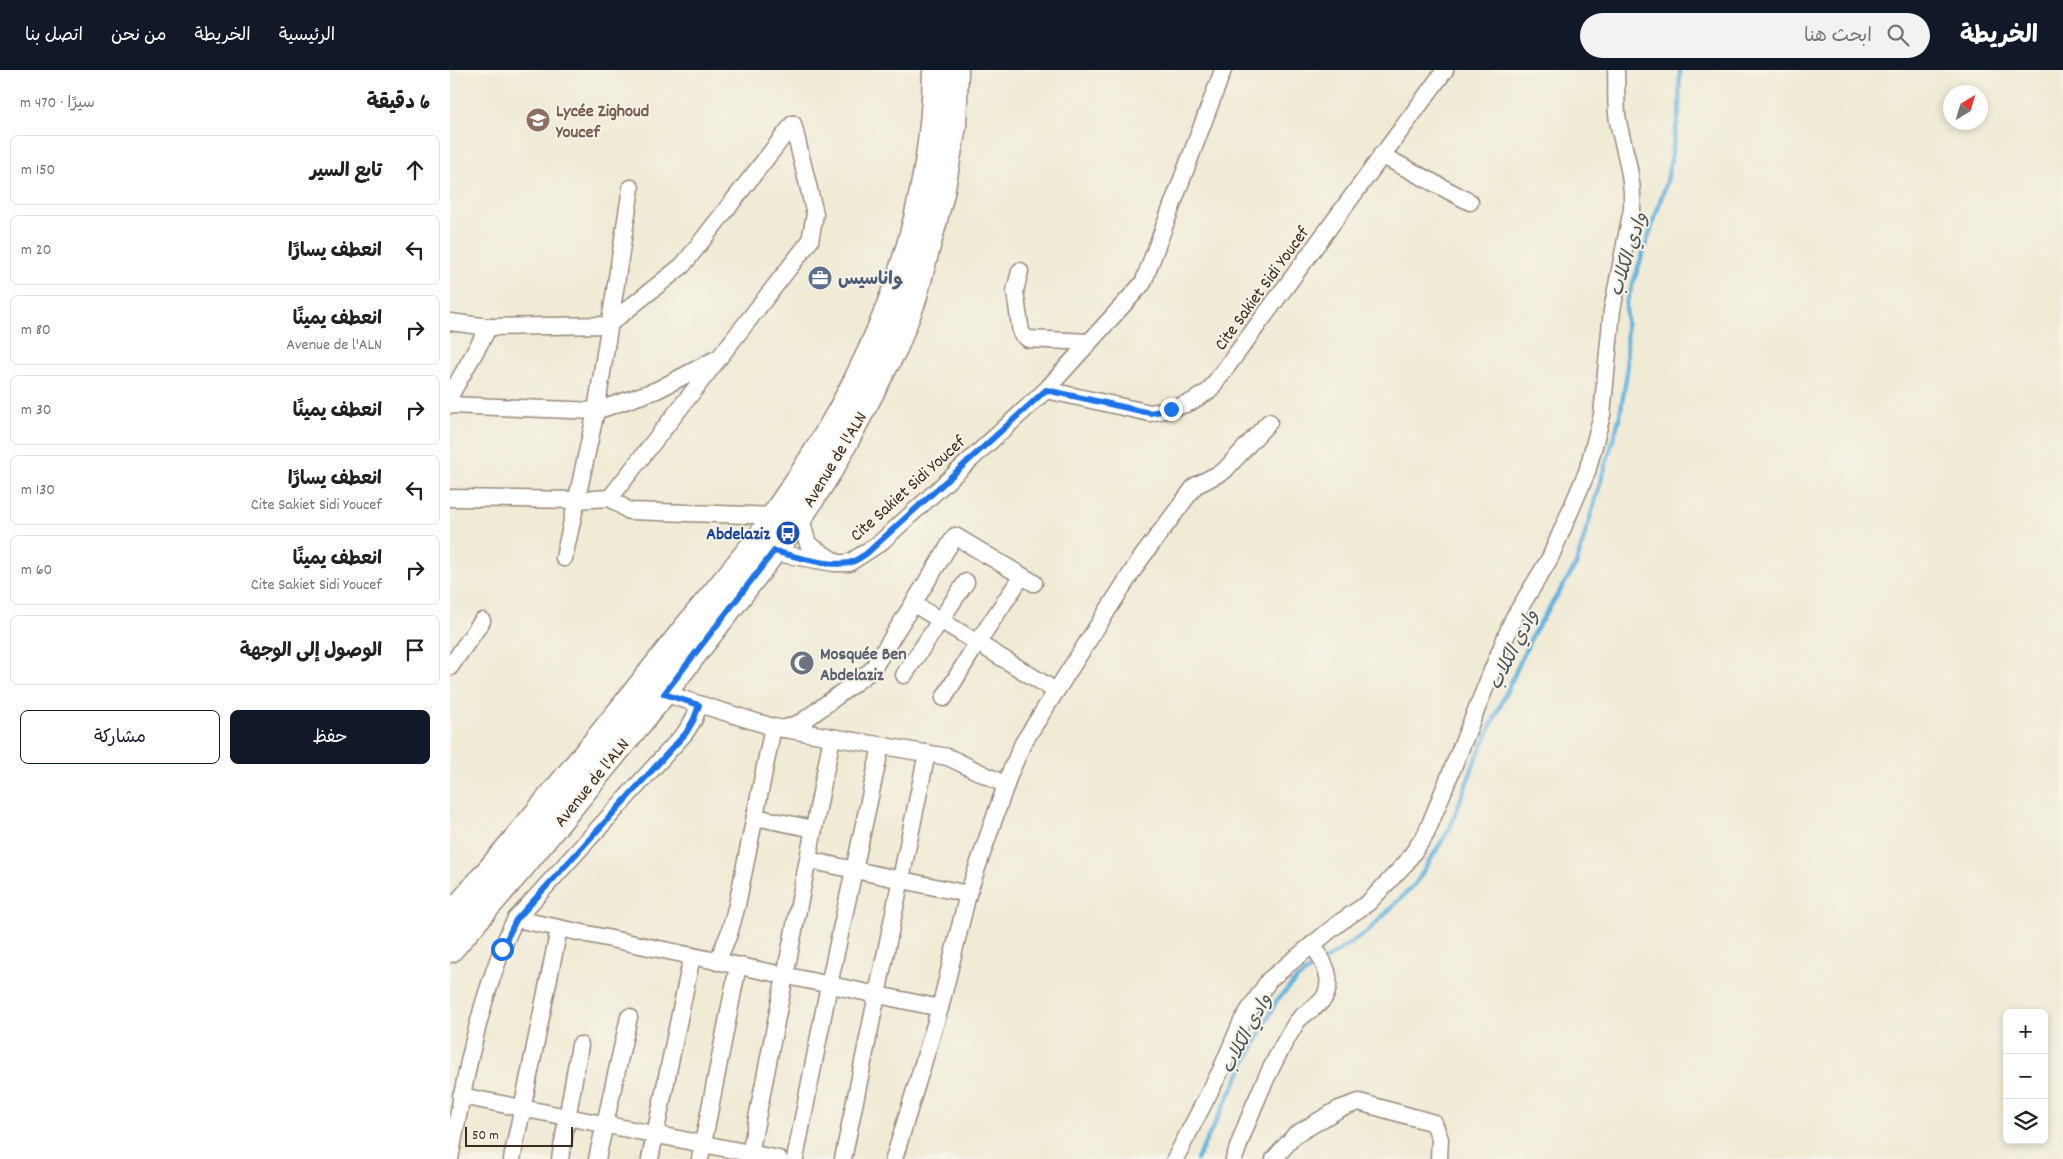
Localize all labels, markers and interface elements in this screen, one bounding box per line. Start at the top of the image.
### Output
search box [1580,13,1930,58]
text: الخريطة [1960,20,2038,54]
icon: search [1884,21,1912,49]
text: اتصل بنا [25,24,83,49]
text: من نحن [111,24,167,49]
text: الخريطة [195,24,251,49]
text: الرئيسية [279,24,335,49]
text: ابحث هنا [1804,24,1872,51]
north arrow [1943,85,1988,130]
text: 6 دقيقة [366,89,430,119]
text: سيرًا · 470 m [20,92,95,115]
place label: Lycée Zighoud Youcef [555,100,649,146]
school or university icon: Lycée Zighoud Youcef [525,107,551,133]
icon: ahead [401,156,429,184]
text: 150 m [21,159,55,182]
text: تابع السير [310,159,382,186]
water label: وادي الكلاب [1604,210,1657,300]
street label: Cite Sakiet Sidi Youcef [1210,222,1317,357]
icon: left [401,236,429,264]
text: 20 m [21,239,51,262]
text: انعطف يسارًا [288,239,382,266]
office icon: واناسيس [807,265,833,291]
place label: واناسيس [838,268,904,293]
text: انعطف يمينًا [293,307,382,334]
icon: right [401,316,429,344]
text: 80 m [21,319,51,342]
text: Avenue de l'ALN [286,334,382,357]
icon: right [401,396,429,424]
route end [1160,398,1183,421]
text: 30 m [21,399,52,422]
text: انعطف يمينًا [293,399,382,426]
street label: Avenue de l'ALN [798,408,875,513]
street label: Cite Sakiet Sidi Youcef [845,431,972,549]
text: انعطف يسارًا [288,467,382,494]
icon: left [401,476,429,504]
text: 130 m [21,479,55,502]
text: Cite Sakiet Sidi Youcef [251,494,382,517]
bus stop icon: Abdelaziz [775,520,801,546]
place label: Abdelaziz [706,523,770,548]
text: انعطف يمينًا [293,547,382,574]
icon: right [401,556,429,584]
text: 60 m [21,559,52,582]
text: Cite Sakiet Sidi Youcef [251,574,382,597]
water label: وادي الكلاب [1483,606,1547,695]
icon: arrive [401,636,429,664]
text: الوصول إلى الوجهة [240,639,382,666]
place label: Mosquée Ben Abdelaziz [820,643,906,689]
mosque icon: Mosquée Ben Abdelaziz [789,650,815,676]
button: مشاركة [20,710,220,764]
button: حفظ [230,710,430,764]
street label: Avenue de l'ALN [549,734,637,833]
route start [491,938,514,961]
water label: وادي الكلاب [1216,990,1280,1079]
map controls [2003,1009,2048,1144]
button: + [2003,1009,2048,1054]
button: − [2003,1054,2048,1099]
button: layers [2003,1099,2048,1144]
scale bar [465,1124,572,1147]
text: 50 m [472,1126,499,1146]

